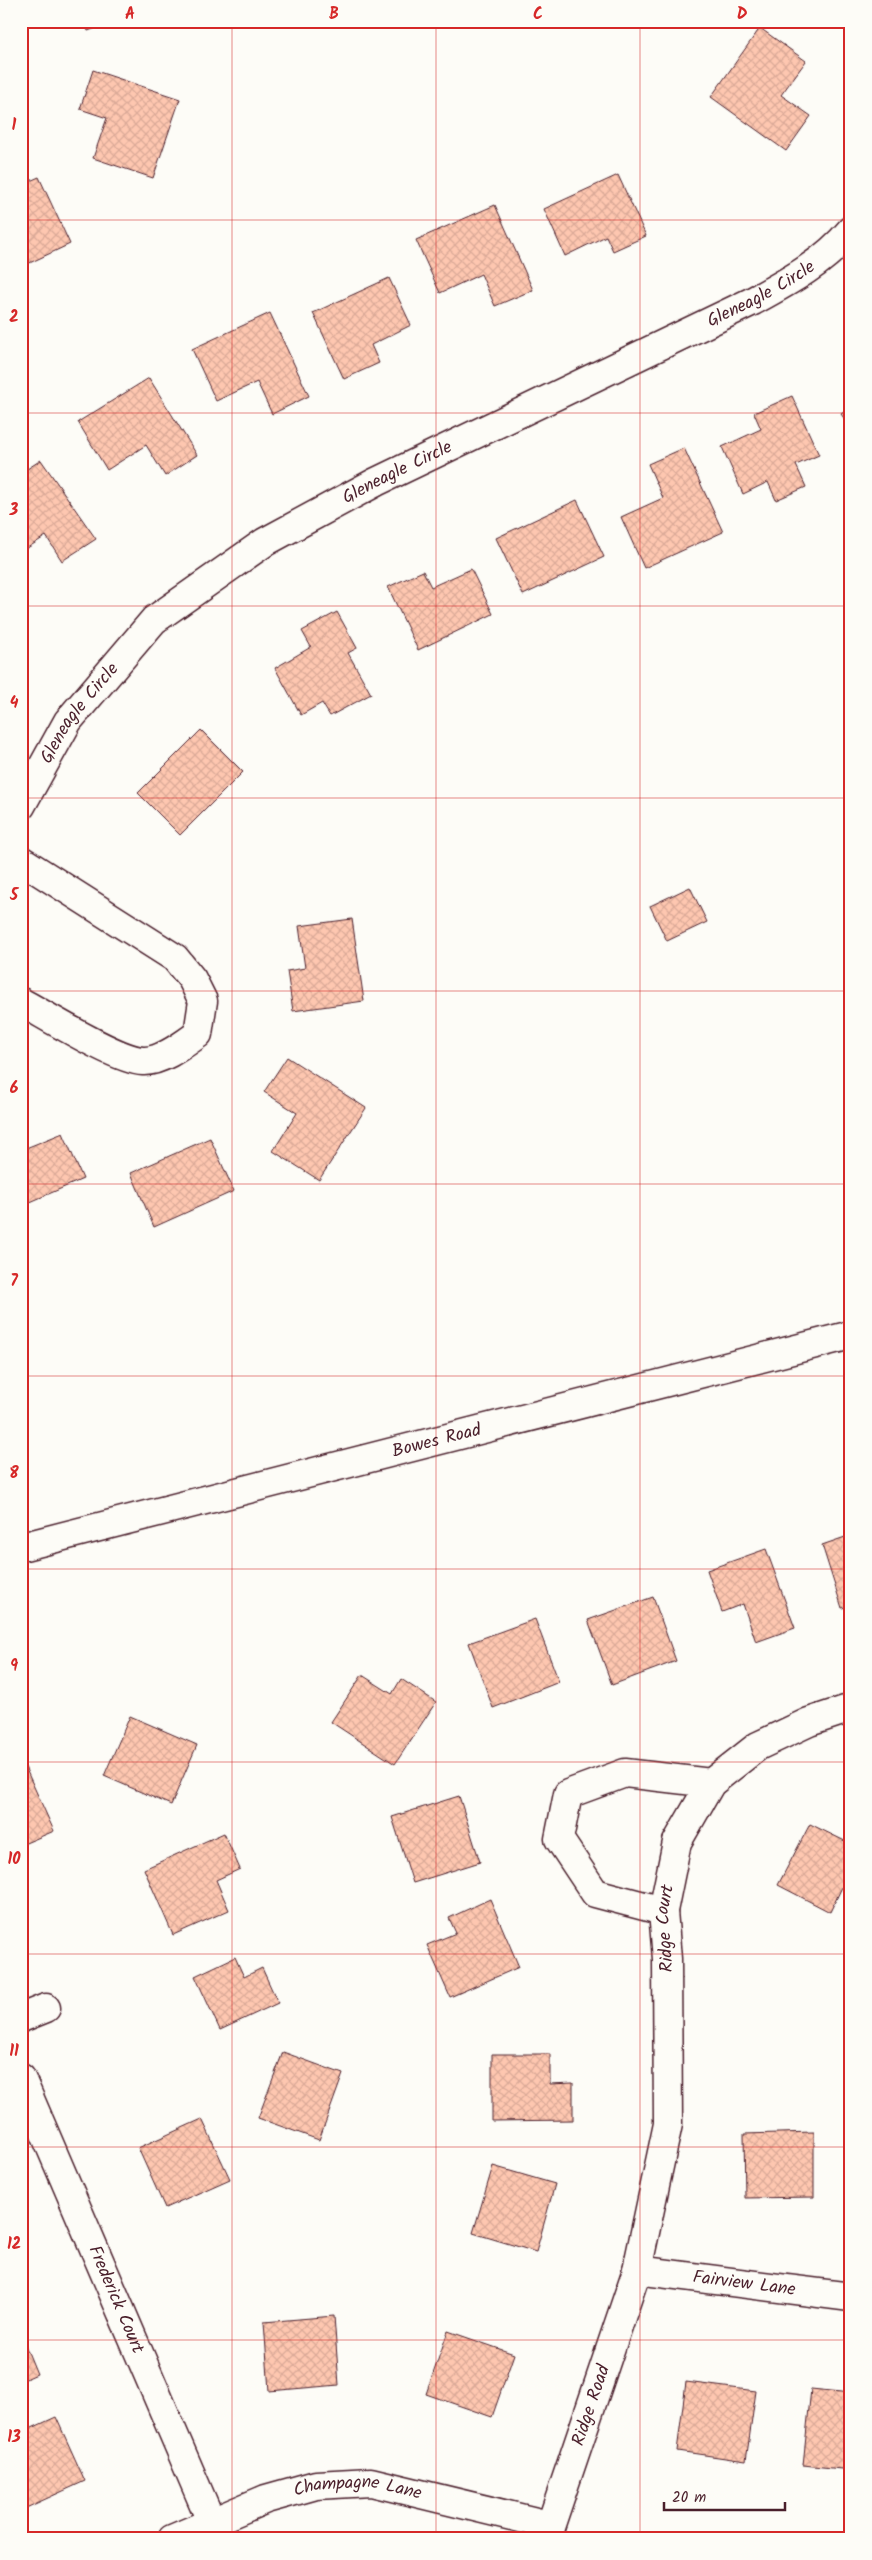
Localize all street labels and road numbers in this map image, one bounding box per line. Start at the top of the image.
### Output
street label: Gleneagle Circle [702,253,821,336]
street label: Gleneagle Circle [337,433,457,512]
street label: Gleneagle Circle [33,656,126,769]
street label: Bowes Road [389,1415,485,1466]
street label: Ridge Court [648,1881,683,1972]
street label: Frederick Court [80,2241,152,2359]
street label: Fairview Lane [691,2263,797,2304]
street label: Ridge Road [564,2360,619,2450]
street label: Champagne Lane [290,2467,425,2508]

